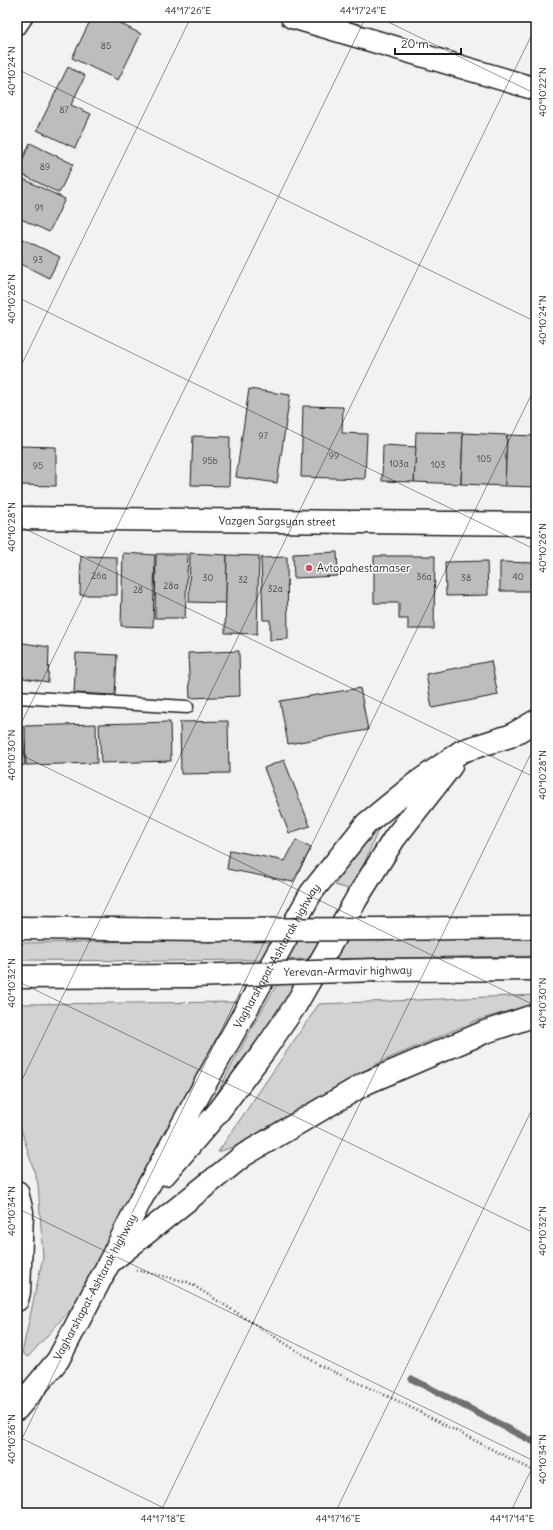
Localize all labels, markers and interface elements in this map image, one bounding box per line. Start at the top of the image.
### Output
text: 44°17'26"E [165,4,211,17]
text: 44°17'24"E [340,4,386,17]
scale bar [395,30,461,56]
text: 20 m [401,36,429,51]
house number: 85 [101,40,111,51]
text: 40°10'24"N [5,46,18,96]
text: 40°10'22"N [536,67,549,117]
house number: 87 [59,104,69,115]
house number: 89 [40,161,50,172]
house number: 91 [35,202,43,213]
house number: 93 [33,254,43,265]
text: 40°10'26"N [5,274,18,324]
text: 40°10'24"N [536,295,549,345]
house number: 97 [258,430,268,441]
house number: 99 [329,450,339,461]
house number: 105 [477,453,491,464]
house number: 95b [202,455,218,466]
house number: 103a [389,458,409,469]
house number: 103 [431,459,445,470]
house number: 95 [33,460,43,471]
text: 40°10'28"N [5,502,18,552]
street label: Vazgen Sargsyan street [218,513,336,529]
text: 40°10'26"N [536,523,549,573]
place label: Avtopahestamaser [317,561,411,575]
marker: Avtopahestamaser [304,563,314,573]
house number: 26a [91,570,107,581]
house number: 36a [416,571,432,582]
house number: 40 [512,571,524,582]
house number: 30 [202,572,214,583]
house number: 38 [461,572,471,583]
house number: 32 [238,574,248,585]
house number: 28a [163,580,179,591]
house number: 32a [267,583,283,594]
house number: 28 [133,584,143,595]
text: 40°10'30"N [5,730,18,780]
text: 40°10'28"N [536,750,549,800]
street label: Vagharshapat-Ashtarak highway [230,881,323,1031]
text: 40°10'32"N [5,958,18,1008]
street label: Yerevan-Armavir highway [284,963,412,979]
text: 40°10'30"N [536,978,549,1028]
text: 40°10'34"N [5,1186,18,1236]
text: 40°10'32"N [536,1206,549,1256]
street label: Vagharshapat-Ashtarak highway [50,1211,140,1363]
text: 40°10'36"N [5,1414,18,1464]
text: 40°10'34"N [536,1434,549,1484]
text: 44°17'18"E [141,1512,185,1525]
text: 44°17'16"E [316,1512,360,1525]
text: 44°17'14"E [490,1512,534,1525]

